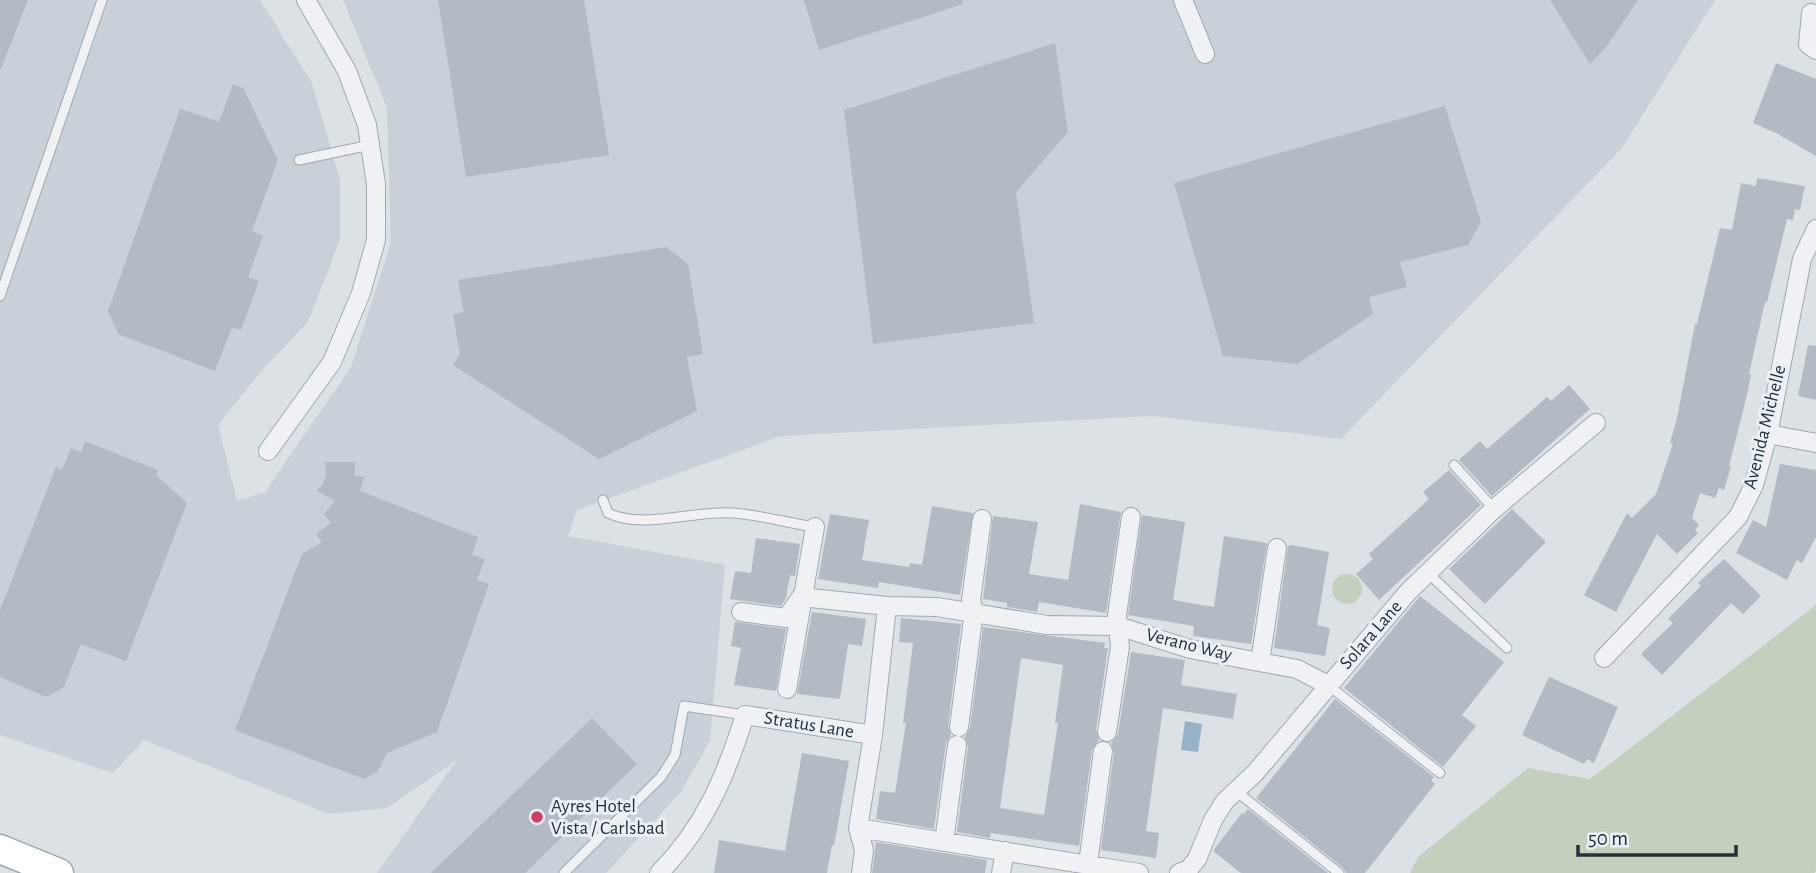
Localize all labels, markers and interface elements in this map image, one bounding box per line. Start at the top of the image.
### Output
street label: Avenida Michelle [1740,363,1790,491]
street label: Solara Lane [1336,597,1406,673]
street label: Verano Way [1144,625,1234,665]
street label: Stratus Lane [763,709,855,741]
place label: Ayres Hotel Vista / Carlsbad [551,797,665,838]
marker: Ayres Hotel Vista / Carlsbad [529,809,545,825]
scale bar [1578,814,1736,858]
text: 50 m [1588,828,1628,849]

